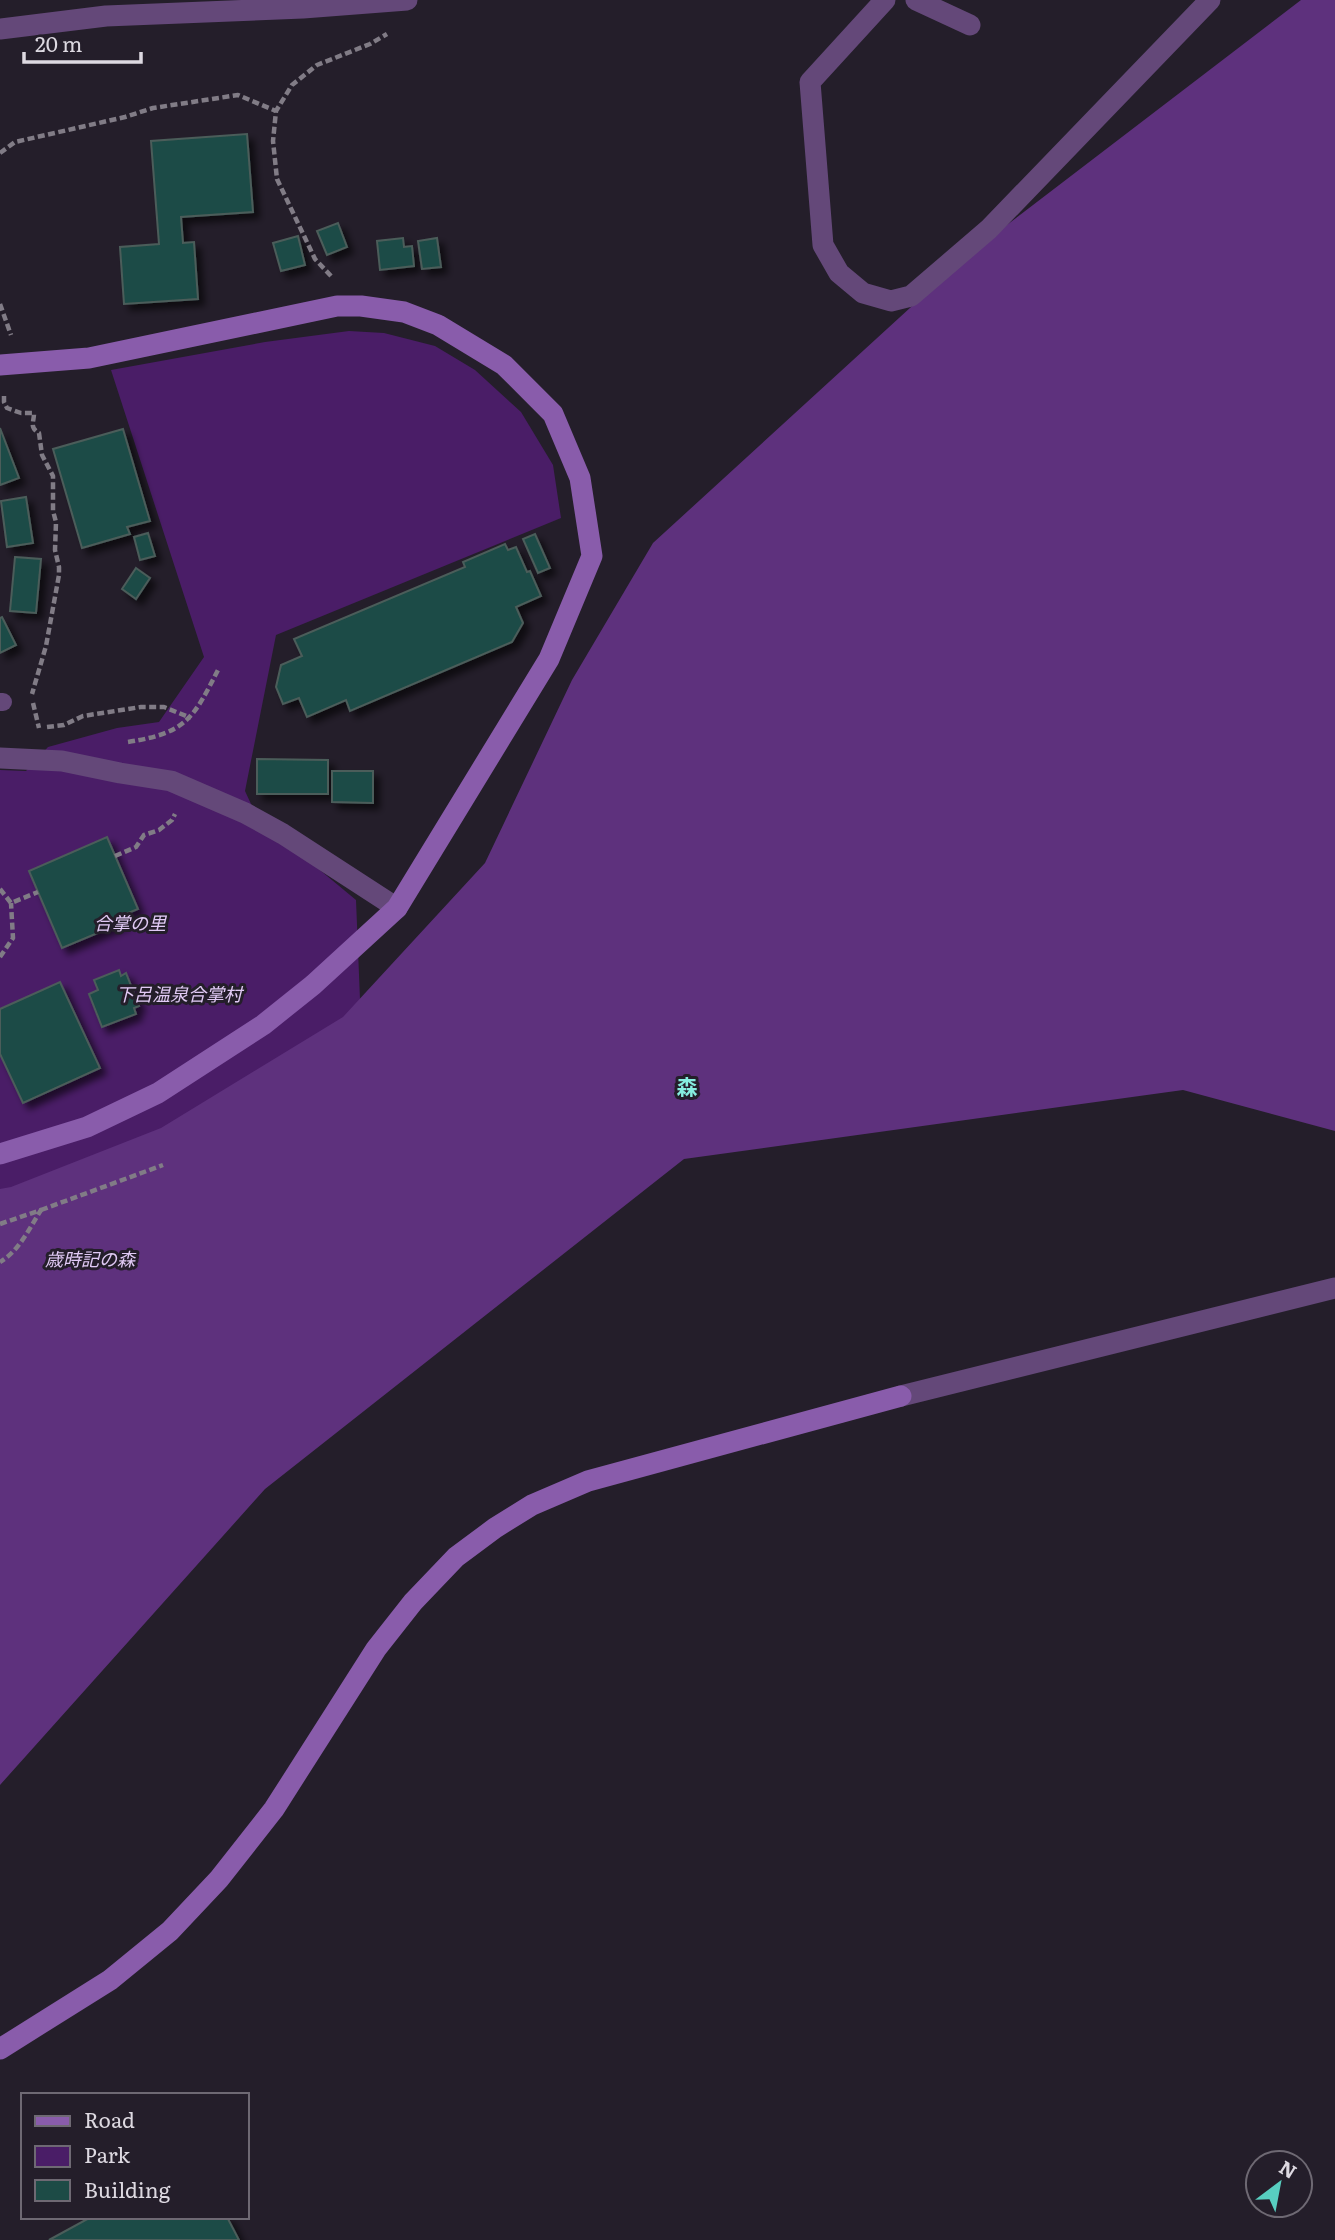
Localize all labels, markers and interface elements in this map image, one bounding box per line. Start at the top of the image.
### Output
scale bar [24,21,142,65]
text: 20 m [35,27,82,58]
park label: 合掌の里 [94,909,168,936]
park label: 下呂温泉合掌村 [116,980,245,1007]
district label: 森 [677,1070,698,1101]
park label: 歳時記の森 [45,1245,137,1272]
legend [21,2093,248,2219]
text: Road [84,2103,135,2134]
text: Park [84,2138,130,2169]
north arrow [1244,2149,1314,2219]
text: N [1274,2153,1303,2185]
text: Building [84,2173,171,2204]

